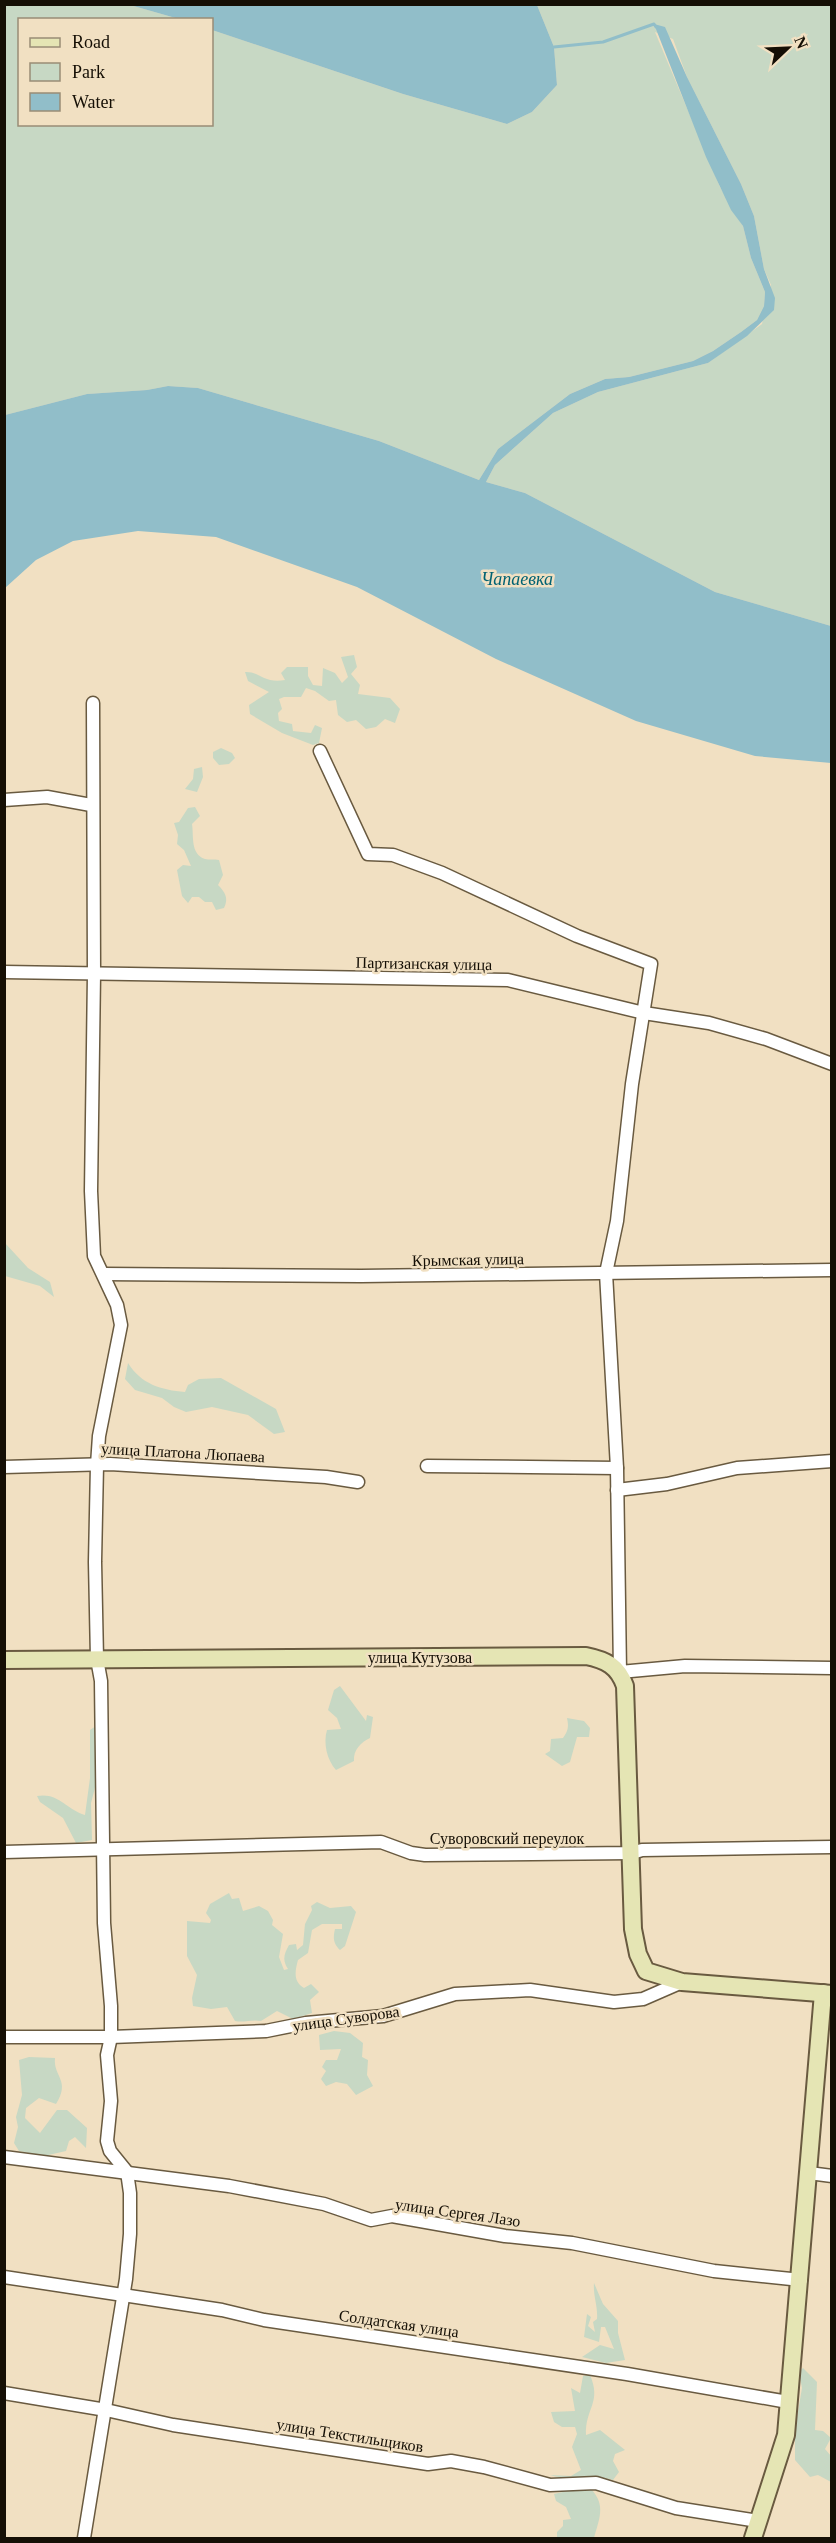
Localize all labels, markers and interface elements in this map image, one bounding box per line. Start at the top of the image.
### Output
legend [18,18,213,126]
north arrow [758,18,818,78]
text: Road [72,32,110,52]
text: N [791,34,812,51]
text: Park [72,62,105,82]
text: Water [72,92,115,112]
water label: Чапаевка [481,569,553,589]
street label: Партизанская улица [356,954,492,974]
street label: Крымская улица [412,1250,524,1270]
street label: улица Платона Люпаева [100,1440,265,1466]
street label: улица Кутузова [368,1649,472,1667]
street label: Суворовский переулок [430,1830,585,1848]
street label: улица Суворова [292,2003,401,2035]
street label: улица Сергея Лазо [394,2195,522,2231]
street label: Солдатская улица [338,2307,460,2341]
street label: улица Текстильщиков [275,2415,425,2457]

